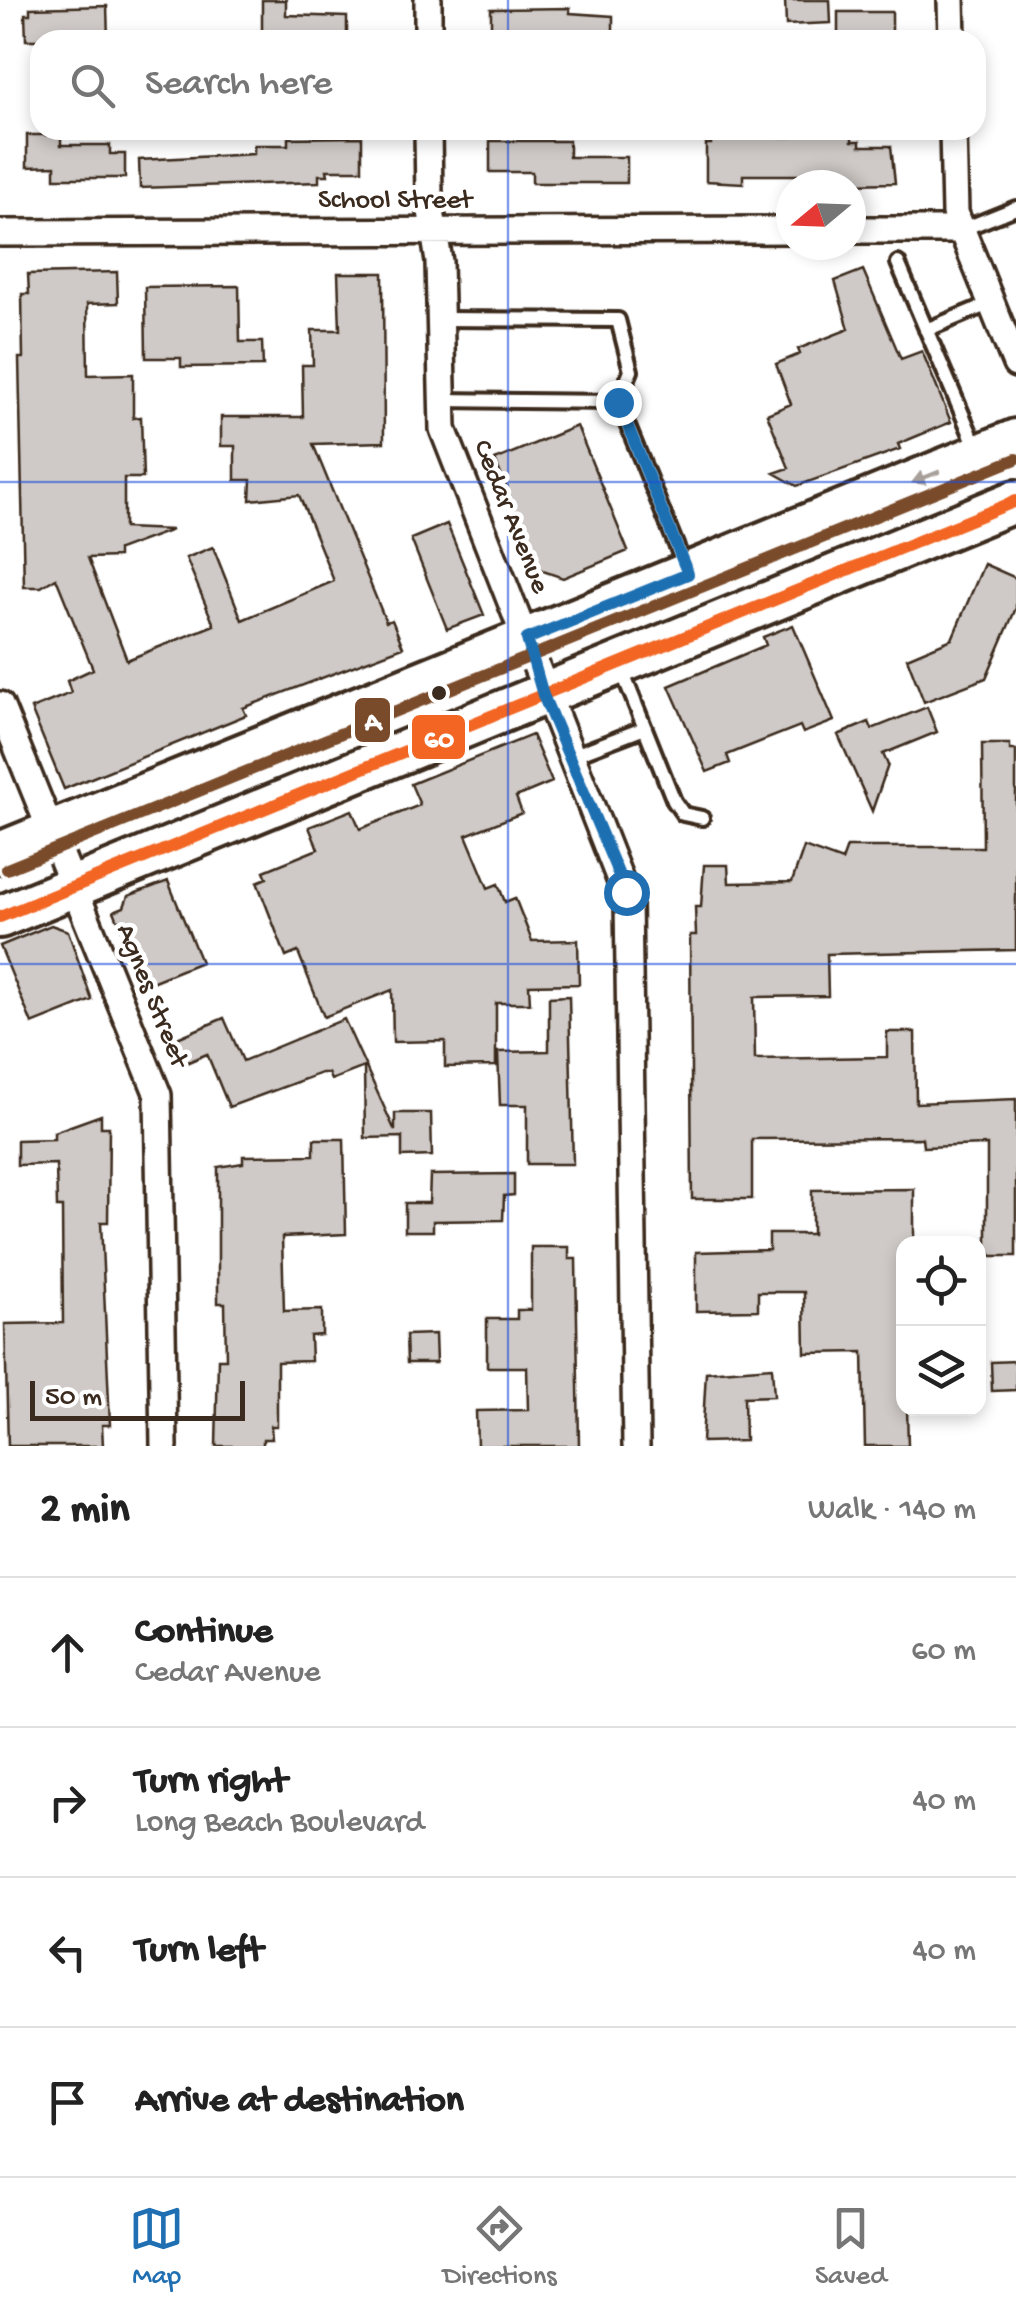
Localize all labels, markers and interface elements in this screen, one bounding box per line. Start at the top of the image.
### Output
search box [30,30,986,140]
icon: search [65,58,120,113]
text: Search here [145,63,332,107]
north arrow [776,170,866,260]
street label: School Street [318,185,475,218]
route end [596,380,642,426]
street label: Cedar Avenue [464,436,556,599]
one-way arrow [911,469,941,485]
unlabelled marker [429,683,449,703]
line badge: A [353,696,392,744]
text: A [364,708,384,741]
line badge: 60 [410,713,467,761]
text: 60 [424,725,454,758]
route start [604,870,650,916]
street label: Agnes Street [107,919,196,1075]
map controls [896,1236,986,1416]
button: locate [896,1236,986,1326]
button: layers [896,1326,986,1416]
scale bar [30,1376,245,1420]
text: 50 m [45,1382,102,1415]
text: 2 min [40,1487,129,1536]
text: Walk · 140 m [808,1492,976,1530]
text: Continue [135,1611,273,1655]
icon: ahead [40,1625,95,1680]
text: 60 m [911,1633,976,1671]
text: Cedar Avenue [135,1655,321,1693]
text: Turn right [135,1761,287,1805]
icon: right [40,1775,95,1830]
text: 40 m [912,1783,976,1821]
text: Long Beach Boulevard [135,1805,424,1843]
icon: left [40,1925,95,1980]
text: Turn left [135,1930,263,1974]
text: 40 m [912,1933,976,1971]
icon: arrive [40,2075,95,2130]
text: Arrive at destination [135,2080,464,2124]
tab: Map [129,2201,184,2294]
tab: Directions [443,2201,557,2294]
tab: Saved [815,2201,887,2294]

